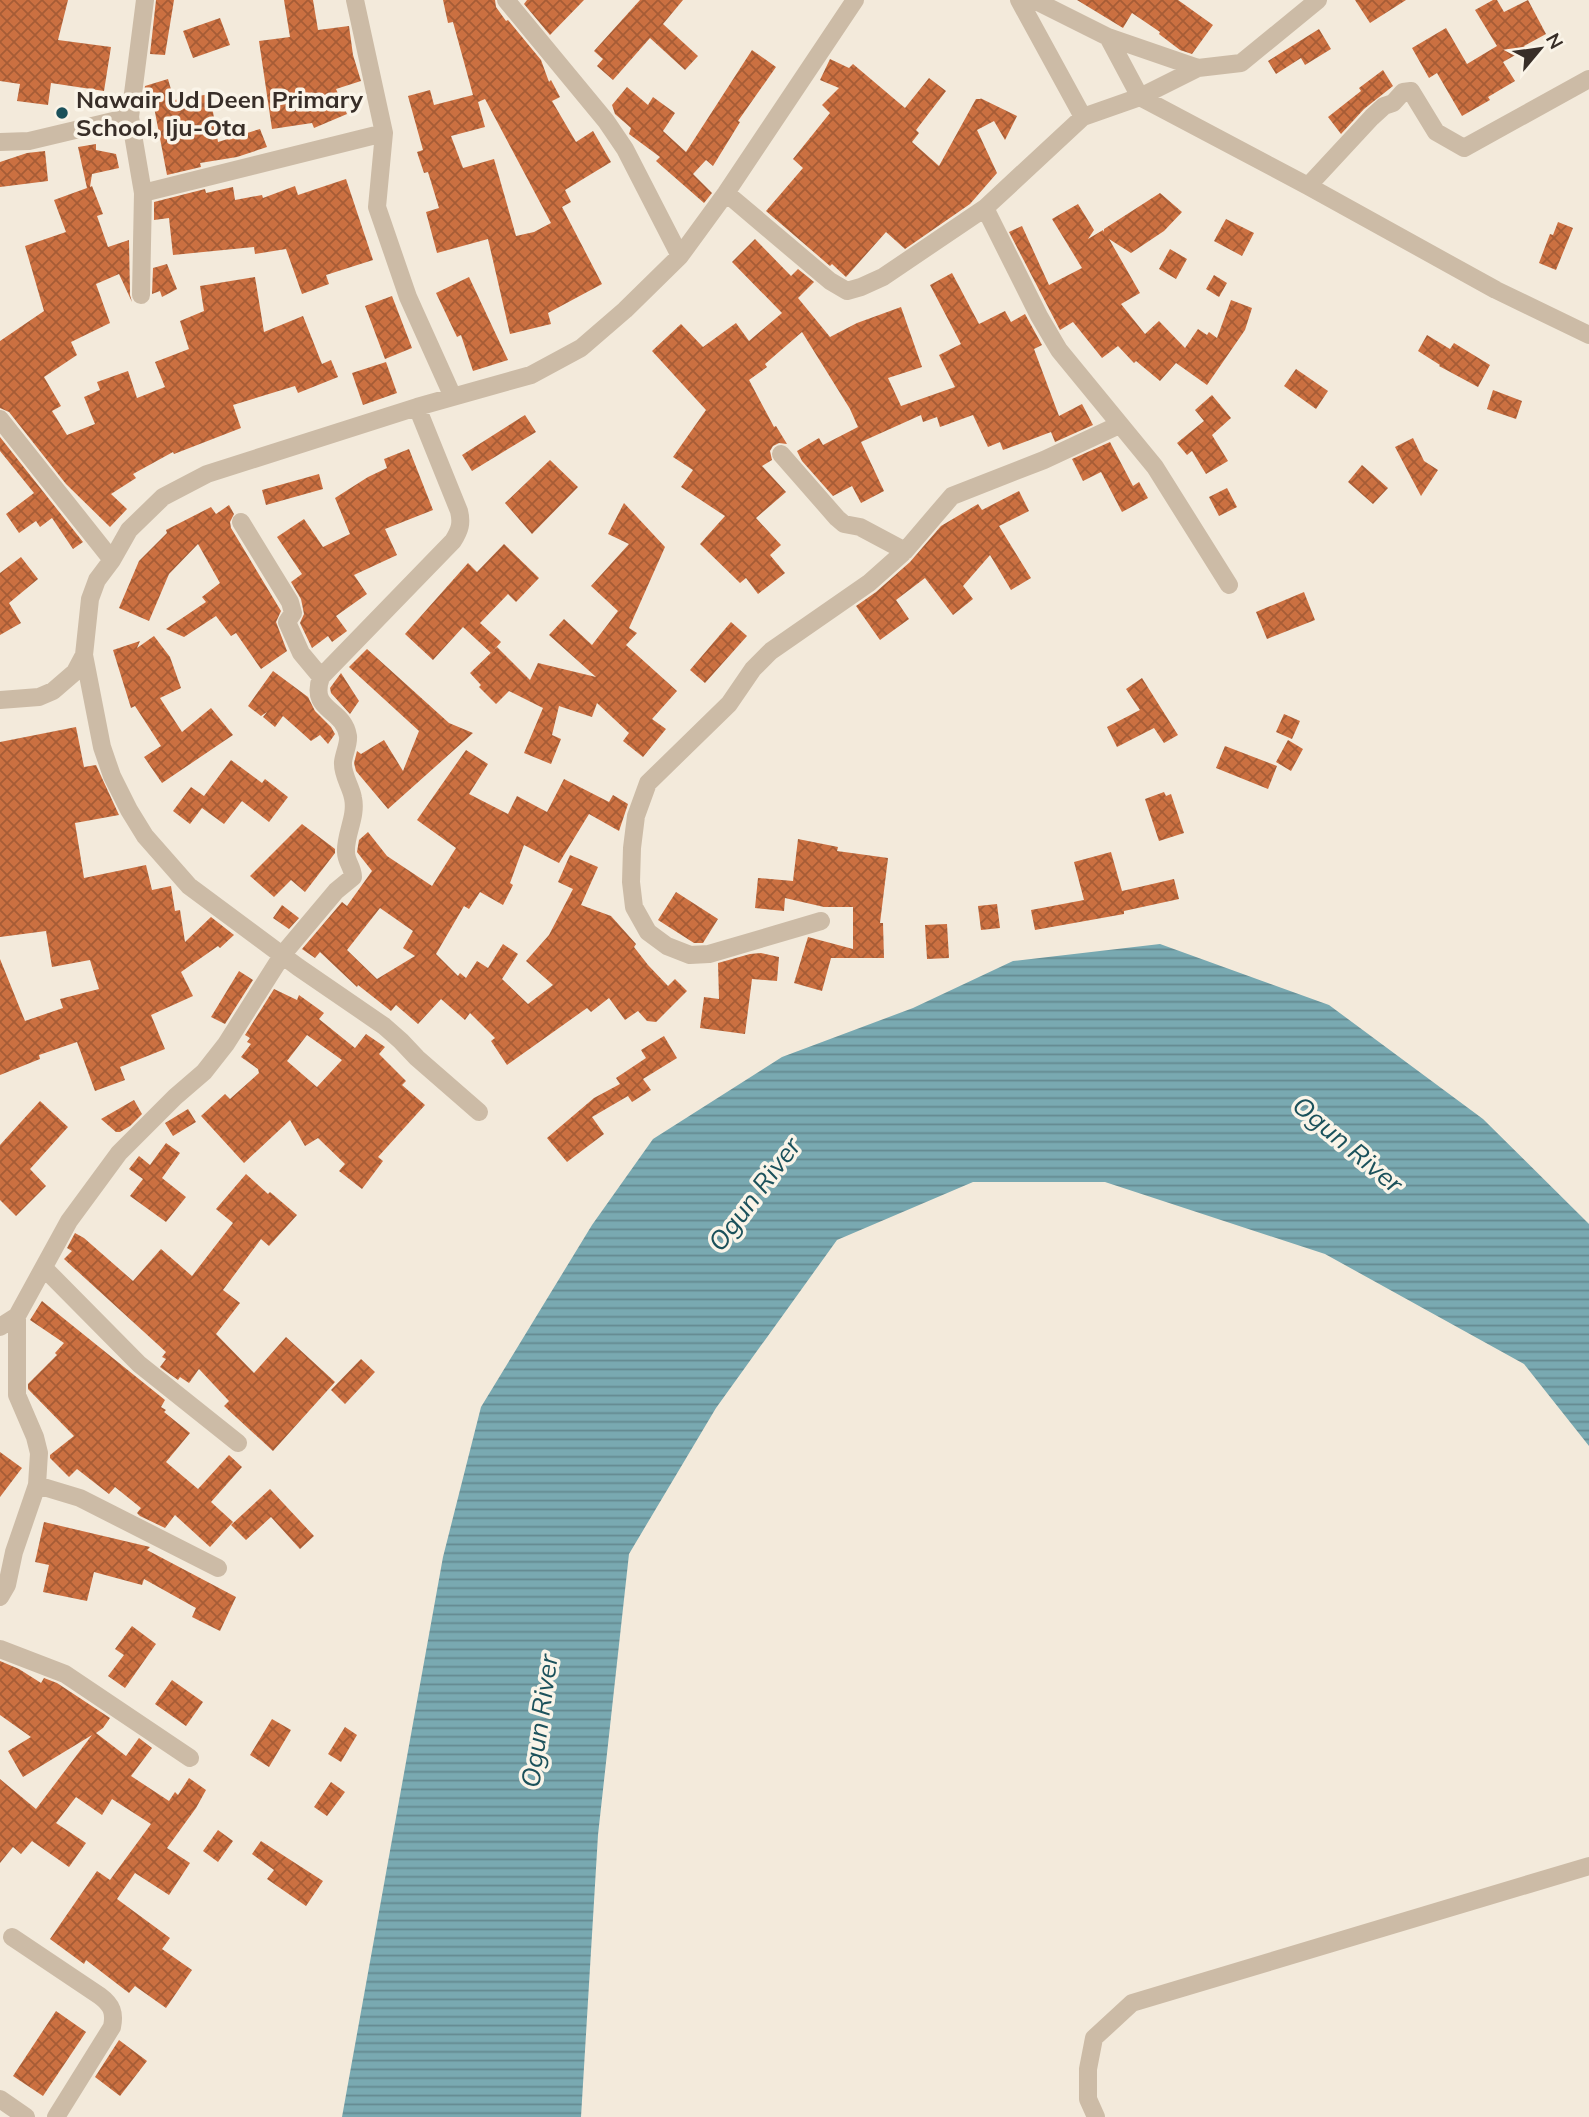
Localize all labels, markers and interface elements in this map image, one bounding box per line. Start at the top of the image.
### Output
north arrow [1505,14,1575,84]
text: N [1541,29,1569,53]
place label: Nawair Ud Deen Primary School, Iju-Ota [76,84,364,142]
marker: Nawair Ud Deen Primary School, Iju-Ota [54,105,70,121]
water label: Ogun River [1286,1088,1411,1201]
water label: Ogun River [700,1129,808,1258]
water label: Ogun River [513,1651,565,1790]

